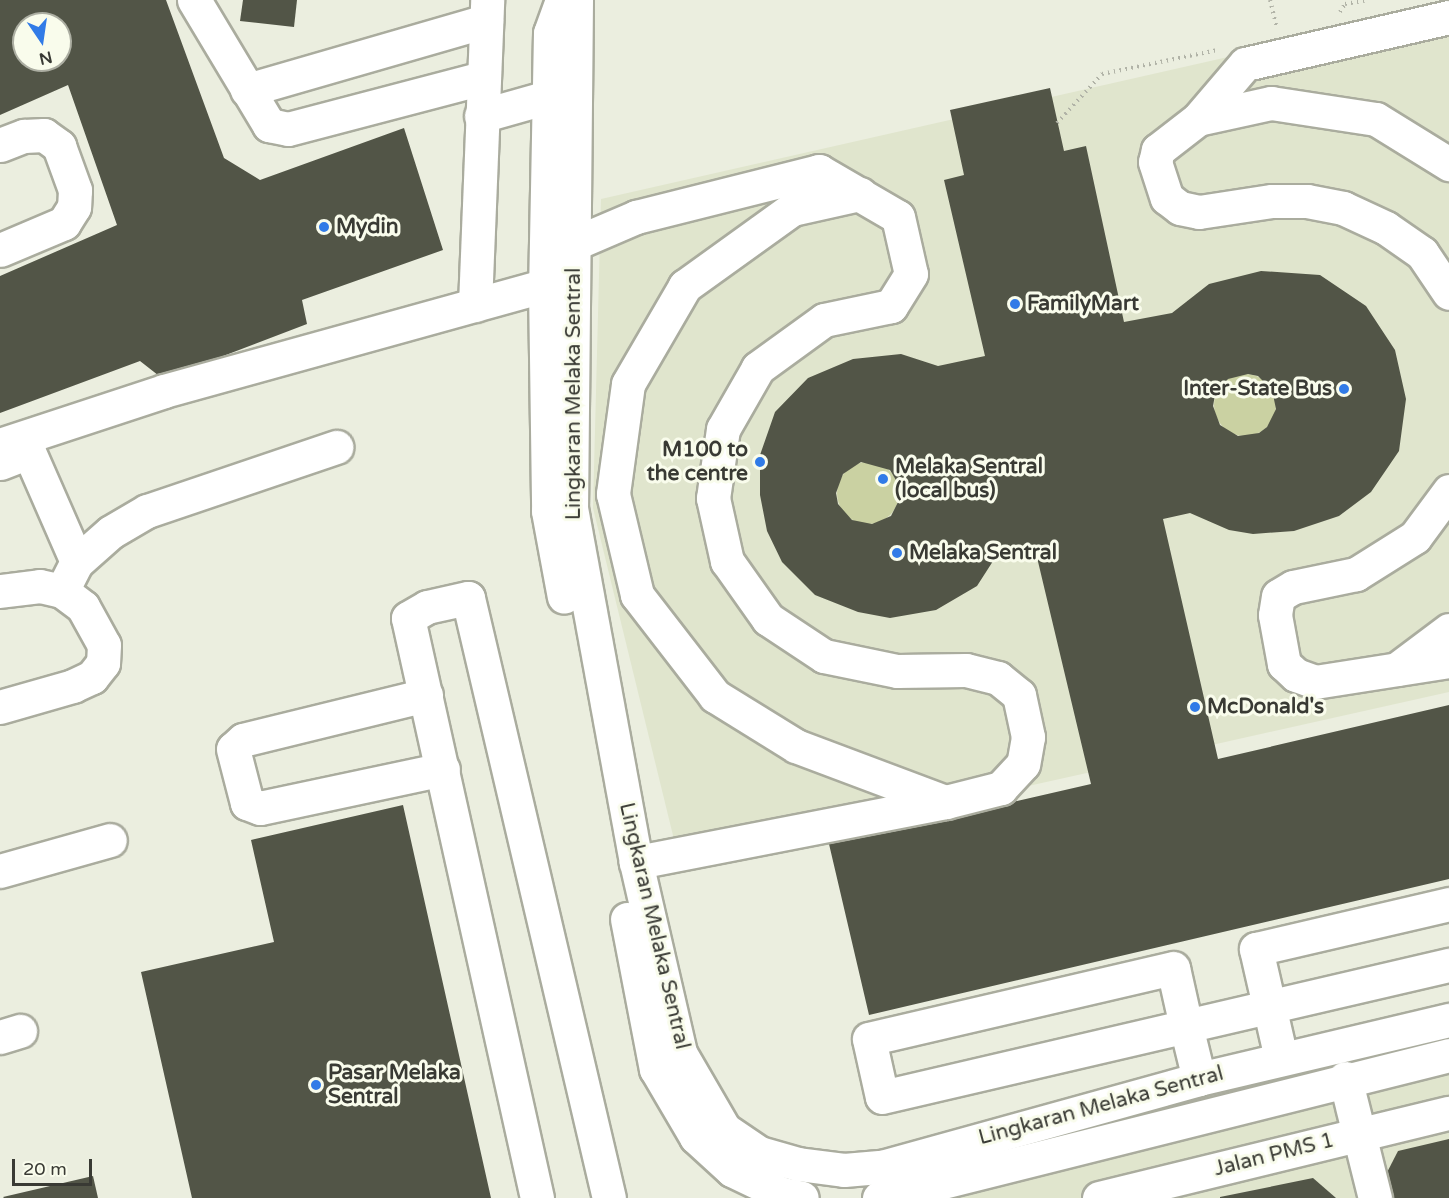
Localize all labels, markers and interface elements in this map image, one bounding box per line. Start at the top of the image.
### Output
north arrow [12,12,72,72]
text: N [37,46,54,69]
place label: Mydin [336,214,398,240]
marker: Mydin [317,220,331,234]
street label: Lingkaran Melaka Sentral [561,268,587,520]
place label: FamilyMart [1027,291,1139,317]
marker: FamilyMart [1008,297,1022,311]
place label: Inter-State Bus [1183,376,1332,402]
marker: Inter-State Bus [1337,382,1351,396]
place label: M100 to the centre [647,437,748,487]
place label: Melaka Sentral (local bus) [895,454,1043,504]
marker: M100 to the centre [753,455,767,469]
marker: Melaka Sentral (local bus) [876,472,890,486]
place label: Melaka Sentral [909,540,1057,566]
marker: Melaka Sentral [890,546,904,560]
place label: McDonald's [1207,694,1324,720]
marker: McDonald's [1188,700,1202,714]
street label: Lingkaran Melaka Sentral [613,800,695,1052]
place label: Pasar Melaka Sentral [328,1060,461,1110]
street label: Lingkaran Melaka Sentral [976,1061,1226,1151]
marker: Pasar Melaka Sentral [309,1078,323,1092]
street label: Jalan PMS 1 [1211,1128,1337,1182]
scale bar [15,1147,94,1185]
text: 20 m [23,1158,67,1180]

